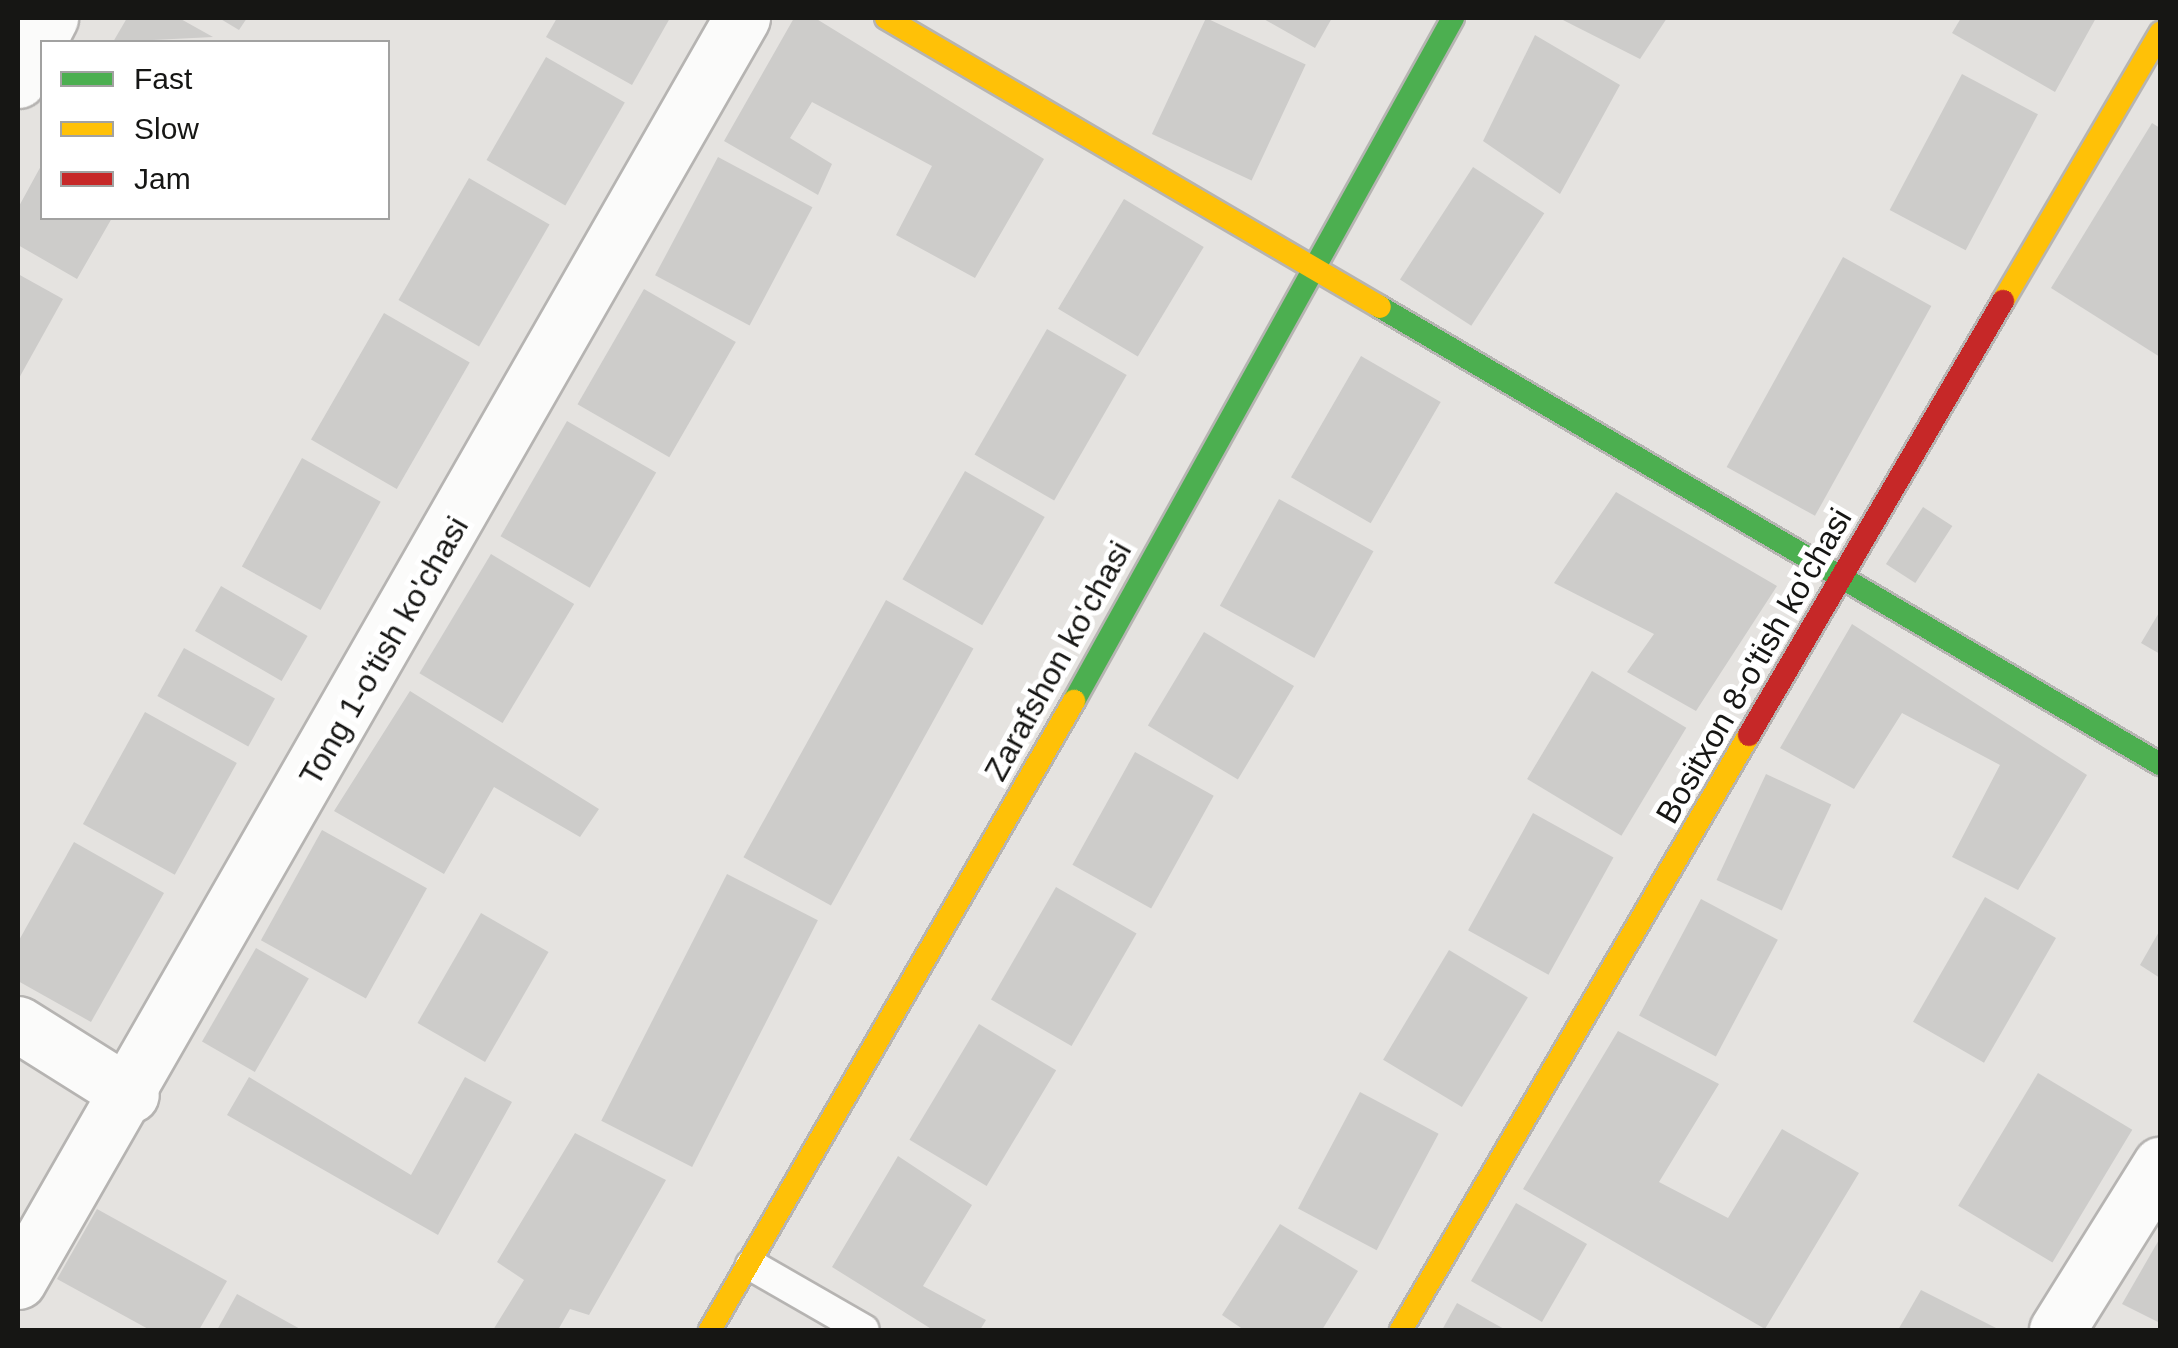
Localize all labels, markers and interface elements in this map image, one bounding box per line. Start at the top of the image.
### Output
legend [40,40,390,220]
text: Fast [134,62,192,95]
text: Slow [134,112,199,145]
text: Jam [134,162,191,195]
street label: Bositxon 8-o'tish ko'chasi [1648,502,1860,830]
street label: Tong 1-o'tish ko'chasi [291,510,477,792]
street label: Zarafshon ko'chasi [976,535,1140,787]

